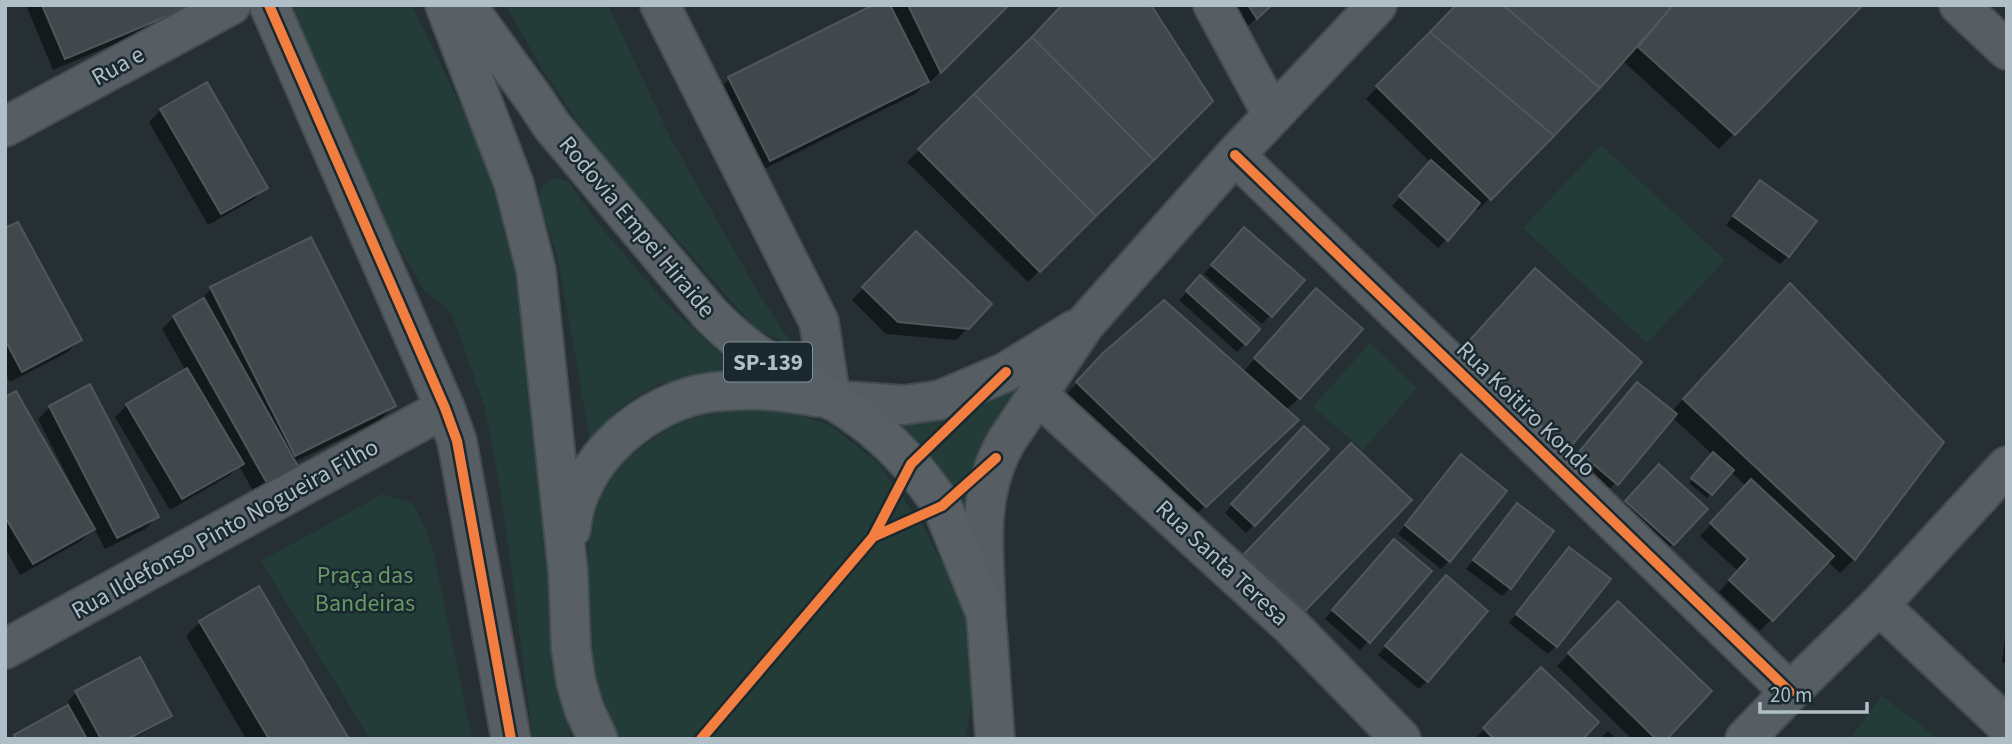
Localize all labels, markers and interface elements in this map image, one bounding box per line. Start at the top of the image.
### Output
street label: Rua e [85,37,151,95]
street label: Rodovia Empei Hiraide [550,129,724,325]
street label: Rua Koitiro Kondo [1448,333,1604,485]
road number: SP-139 [724,342,812,382]
street label: Rua Ildefonso Pinto Nogueira Filho [65,430,385,628]
street label: Rua Santa Teresa [1147,492,1297,634]
park label: Praça das Bandeiras [315,558,415,621]
scale bar [1760,670,1867,714]
text: 20 m [1770,680,1812,710]

